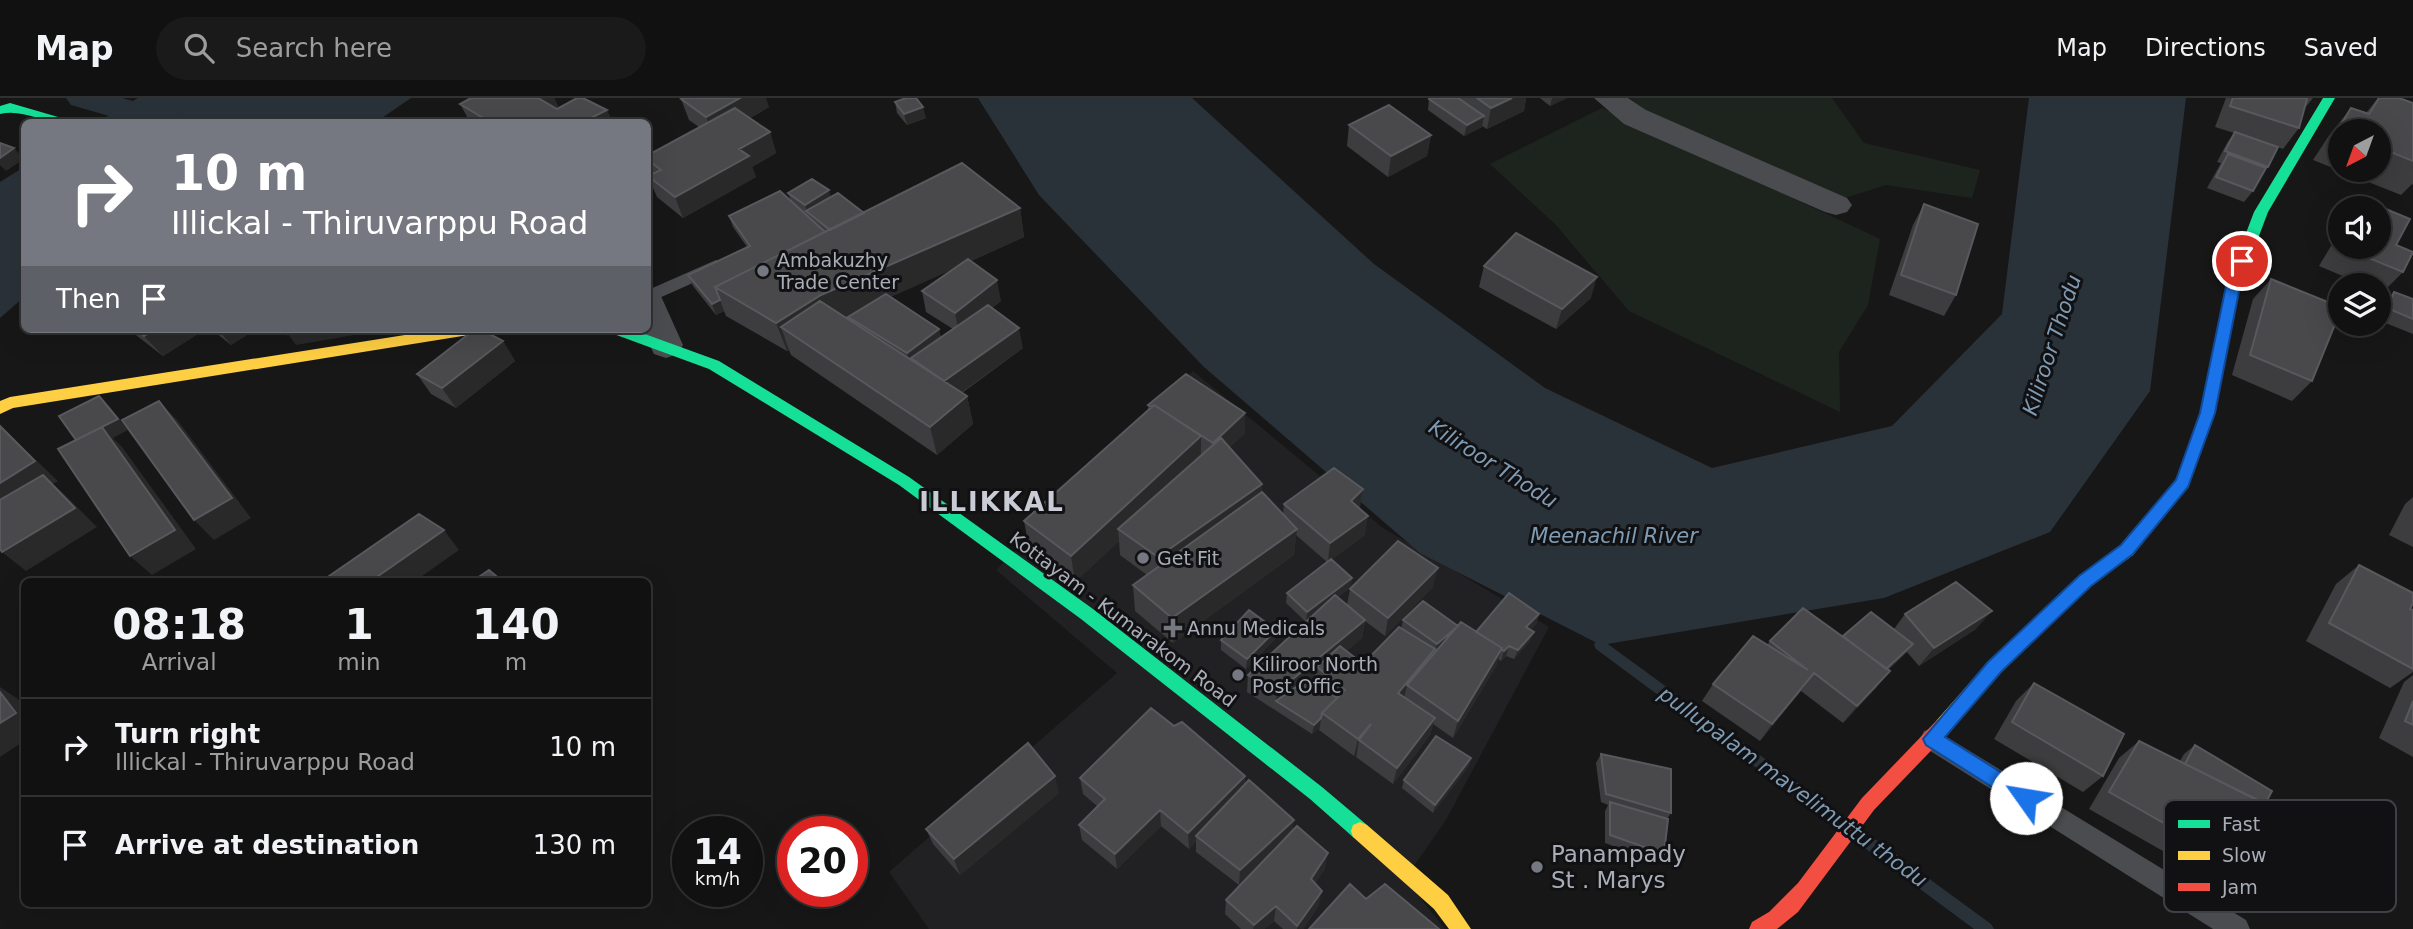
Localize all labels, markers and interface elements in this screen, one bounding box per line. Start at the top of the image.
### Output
search box [156,17,646,80]
text: Map [35,29,114,68]
icon: search [180,29,218,67]
text: Search here [236,33,392,63]
text: Map [2056,34,2107,62]
text: Directions [2145,34,2266,62]
text: Saved [2304,34,2378,62]
north arrow [2328,119,2390,182]
map controls [2328,119,2391,336]
text: 10 m [171,145,307,202]
icon: right [56,147,147,238]
button: sound [2328,196,2391,259]
text: Illickal - Thiruvarppu Road [171,204,588,242]
pin [2212,231,2272,291]
icon: arrive [2223,242,2261,280]
place label: Ambakuzhy Trade Center [776,249,899,293]
marker: Ambakuzhy Trade Center [755,263,771,279]
water label: Kiliroor Thodu [2018,272,2086,418]
button: layers [2328,273,2391,336]
icon: arrive [135,280,173,318]
text: Then [56,284,121,314]
water label: Kiliroor Thodu [1425,415,1561,513]
district label: ILLIKKAL [919,487,1065,517]
water label: Meenachil River [1530,524,1699,548]
street label: Kottayam - Kumarakom Road [1006,527,1240,711]
place label: Get Fit [1157,547,1219,569]
marker: Get Fit [1135,550,1151,566]
text: 08:18 [112,600,246,649]
text: 1 [344,600,374,649]
text: 140 [472,600,560,649]
place label: Annu Medicals [1187,617,1325,639]
marker: Annu Medicals [1165,620,1181,636]
text: Arrival [142,649,217,675]
text: min [337,649,381,675]
text: m [505,649,527,675]
place label: Kiliroor North Post Offic [1252,653,1378,697]
marker: Kiliroor North Post Offic [1230,667,1246,683]
water label: pullupalam mavelimuttu thodu [1654,681,1932,892]
text: Turn right [115,719,260,749]
icon: right [56,728,94,766]
text: 10 m [549,732,616,762]
text: Illickal - Thiruvarppu Road [115,749,415,775]
position arrow [1989,761,2063,835]
legend [2164,800,2396,912]
text: Fast [2222,813,2260,835]
speed limit sign: 20 [777,816,868,907]
icon: arrive [56,826,94,864]
text: Arrive at destination [115,830,419,860]
text: 130 m [533,830,616,860]
text: 14 [693,832,742,872]
place label: Panampady St . Marys [1551,841,1686,893]
text: Slow [2222,844,2267,866]
marker: Panampady St . Marys [1529,859,1545,875]
text: km/h [695,868,740,889]
text: Jam [2221,876,2258,898]

